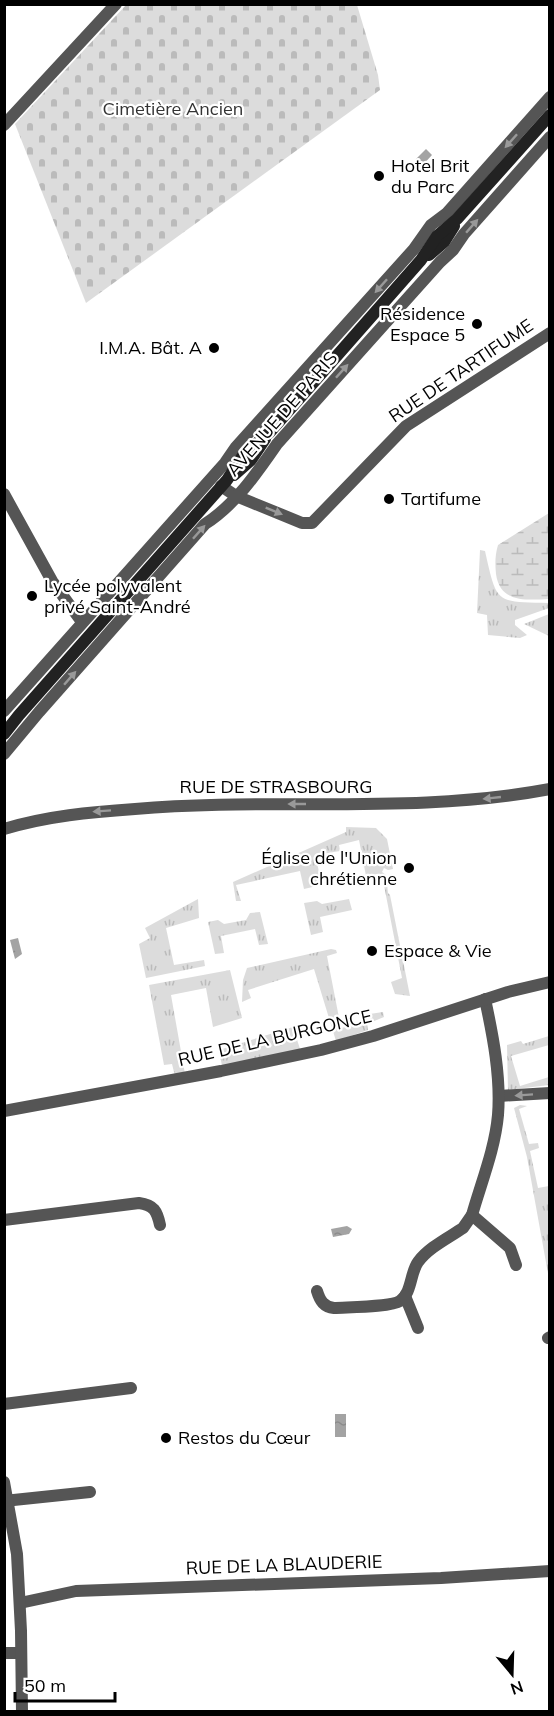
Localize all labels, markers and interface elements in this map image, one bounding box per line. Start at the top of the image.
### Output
park label: Cimetière Ancien [103,97,243,120]
one-way arrow [505,133,518,148]
place label: Hotel Brit du Parc [391,154,469,198]
marker: Hotel Brit du Parc [372,169,386,183]
one-way arrow [465,219,478,234]
one-way arrow [375,278,388,293]
place label: Résidence Espace 5 [380,302,465,346]
street label: RUE DE TARTIFUME [384,314,537,427]
marker: Résidence Espace 5 [470,317,484,331]
place label: I.M.A. Bât. A [99,336,202,359]
marker: I.M.A. Bât. A [207,341,221,355]
street label: AVENUE DE PARIS [221,347,342,481]
one-way arrow [335,364,348,379]
place label: Tartifume [401,487,481,510]
marker: Tartifume [382,492,396,506]
one-way arrow [265,507,283,517]
one-way arrow [192,525,205,540]
place label: Lycée polyvalent privé Saint-André [44,574,191,618]
marker: Lycée polyvalent privé Saint-André [25,589,39,603]
one-way arrow [63,671,76,686]
street label: RUE DE STRASBOURG [180,775,372,798]
one-way arrow [482,793,501,803]
one-way arrow [287,799,306,809]
one-way arrow [93,806,112,816]
place label: Église de l'Union chrétienne [261,846,397,890]
marker: Église de l'Union chrétienne [402,861,416,875]
place label: Espace & Vie [384,939,492,962]
marker: Espace & Vie [365,944,379,958]
street label: RUE DE LA BURGONCE [176,1004,374,1071]
one-way arrow [515,1090,534,1100]
place label: Restos du Cœur [178,1426,311,1449]
marker: Restos du Cœur [159,1431,173,1445]
street label: RUE DE LA BLAUDERIE [185,1550,383,1579]
north arrow [482,1644,542,1704]
scale bar [15,1665,116,1703]
text: 50 m [24,1674,66,1697]
text: N [508,1677,526,1700]

